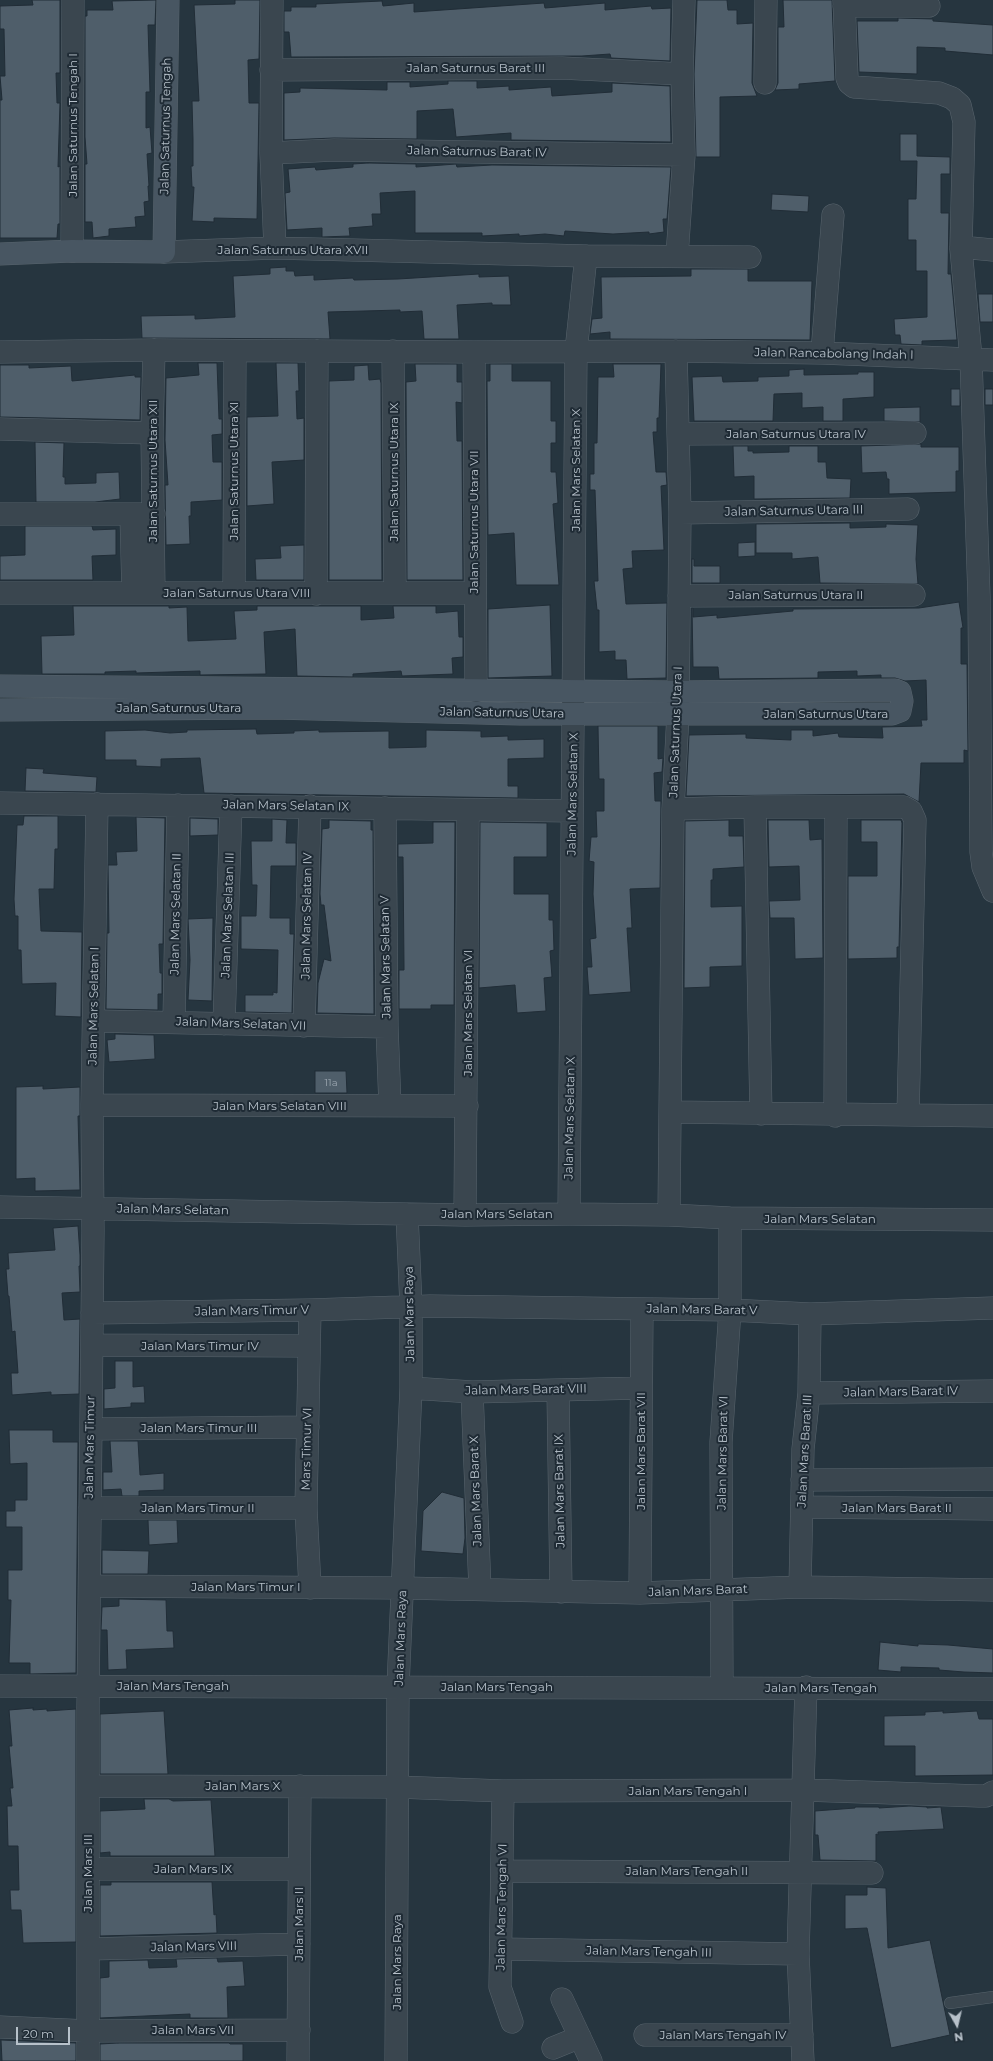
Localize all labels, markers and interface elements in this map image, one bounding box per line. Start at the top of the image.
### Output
street label: Jalan Saturnus Tengah I [66,53,80,197]
street label: Jalan Saturnus Tengah [158,57,174,195]
street label: Jalan Saturnus Barat III [407,61,545,75]
street label: Jalan Saturnus Barat IV [407,144,547,160]
street label: Jalan Saturnus Utara XVII [218,243,368,257]
street label: Jalan Rancabolang Indah I [754,345,914,363]
street label: Jalan Saturnus Utara XII [146,400,160,542]
street label: Jalan Saturnus Utara XI [227,402,241,540]
street label: Jalan Saturnus Utara IX [387,403,401,541]
street label: Jalan Mars Selatan X [569,409,583,531]
street label: Jalan Saturnus Utara IV [726,427,866,441]
street label: Jalan Saturnus Utara VII [467,450,481,594]
street label: Jalan Saturnus Utara III [725,503,863,519]
street label: Jalan Saturnus Utara VIII [164,586,310,600]
street label: Jalan Saturnus Utara II [729,588,863,602]
street label: Jalan Saturnus Utara I [667,666,685,798]
street label: Jalan Saturnus Utara [117,701,241,715]
street label: Jalan Saturnus Utara [440,705,564,721]
street label: Jalan Saturnus Utara [764,707,888,721]
street label: Jalan Mars Selatan X [565,733,581,855]
street label: Jalan Mars Selatan IX [223,798,349,814]
street label: Jalan Mars Selatan III [219,852,237,978]
street label: Jalan Mars Selatan II [168,853,184,975]
street label: Jalan Mars Selatan IV [299,853,315,979]
street label: Jalan Mars Selatan V [378,895,394,1019]
street label: Jalan Mars Selatan I [86,947,102,1065]
street label: Jalan Mars Selatan VI [461,950,475,1076]
street label: Jalan Mars Selatan VII [176,1015,306,1033]
street label: Jalan Mars Selatan X [562,1057,578,1179]
house number: 11a [324,1077,338,1089]
street label: Jalan Mars Selatan VIII [213,1099,347,1113]
street label: Jalan Mars Selatan [117,1202,229,1218]
street label: Jalan Mars Selatan [441,1207,553,1221]
street label: Jalan Mars Selatan [764,1212,876,1226]
street label: Jalan Mars Raya [402,1266,418,1362]
street label: Jalan Mars Barat V [646,1302,758,1318]
street label: Jalan Mars Timur V [195,1303,309,1319]
street label: Jalan Mars Timur IV [141,1339,259,1353]
street label: Jalan Mars Barat VIII [465,1382,587,1398]
street label: Jalan Mars Barat IV [844,1384,958,1400]
street label: Jalan Mars Barat VII [634,1392,648,1510]
street label: Jalan Mars Barat III [795,1394,815,1508]
street label: Jalan Mars Timur [82,1396,98,1498]
street label: Jalan Mars Barat VI [715,1396,731,1510]
street label: Mars Timur VI [299,1407,315,1491]
street label: Jalan Mars Timur III [141,1421,257,1435]
street label: Jalan Mars Barat IX [552,1434,568,1548]
street label: Jalan Mars Barat X [467,1436,485,1546]
street label: Jalan Mars Timur II [141,1501,255,1515]
street label: Jalan Mars Barat II [842,1501,952,1515]
street label: Jalan Mars Timur I [191,1580,301,1594]
street label: Jalan Mars Barat [648,1582,748,1600]
street label: Jalan Mars Raya [392,1590,410,1686]
street label: Jalan Mars Tengah [117,1679,229,1693]
street label: Jalan Mars Tengah [441,1680,553,1694]
street label: Jalan Mars Tengah [765,1681,877,1695]
street label: Jalan Mars X [206,1779,280,1793]
street label: Jalan Mars Tengah I [629,1784,747,1798]
street label: Jalan Mars III [81,1834,95,1912]
street label: Jalan Mars Tengah VI [494,1843,510,1971]
street label: Jalan Mars IX [154,1862,232,1876]
street label: Jalan Mars Tengah II [626,1864,748,1878]
street label: Jalan Mars II [292,1887,306,1961]
street label: Jalan Mars Raya [390,1914,404,2010]
street label: Jalan Mars VIII [151,1939,237,1955]
street label: Jalan Mars Tengah III [586,1944,712,1960]
north arrow [937,2005,977,2045]
scale bar [18,2019,72,2045]
street label: Jalan Mars VII [152,2023,234,2037]
text: 20 m [23,2026,54,2041]
street label: Jalan Mars Tengah IV [660,2028,786,2042]
text: N [953,2029,964,2044]

